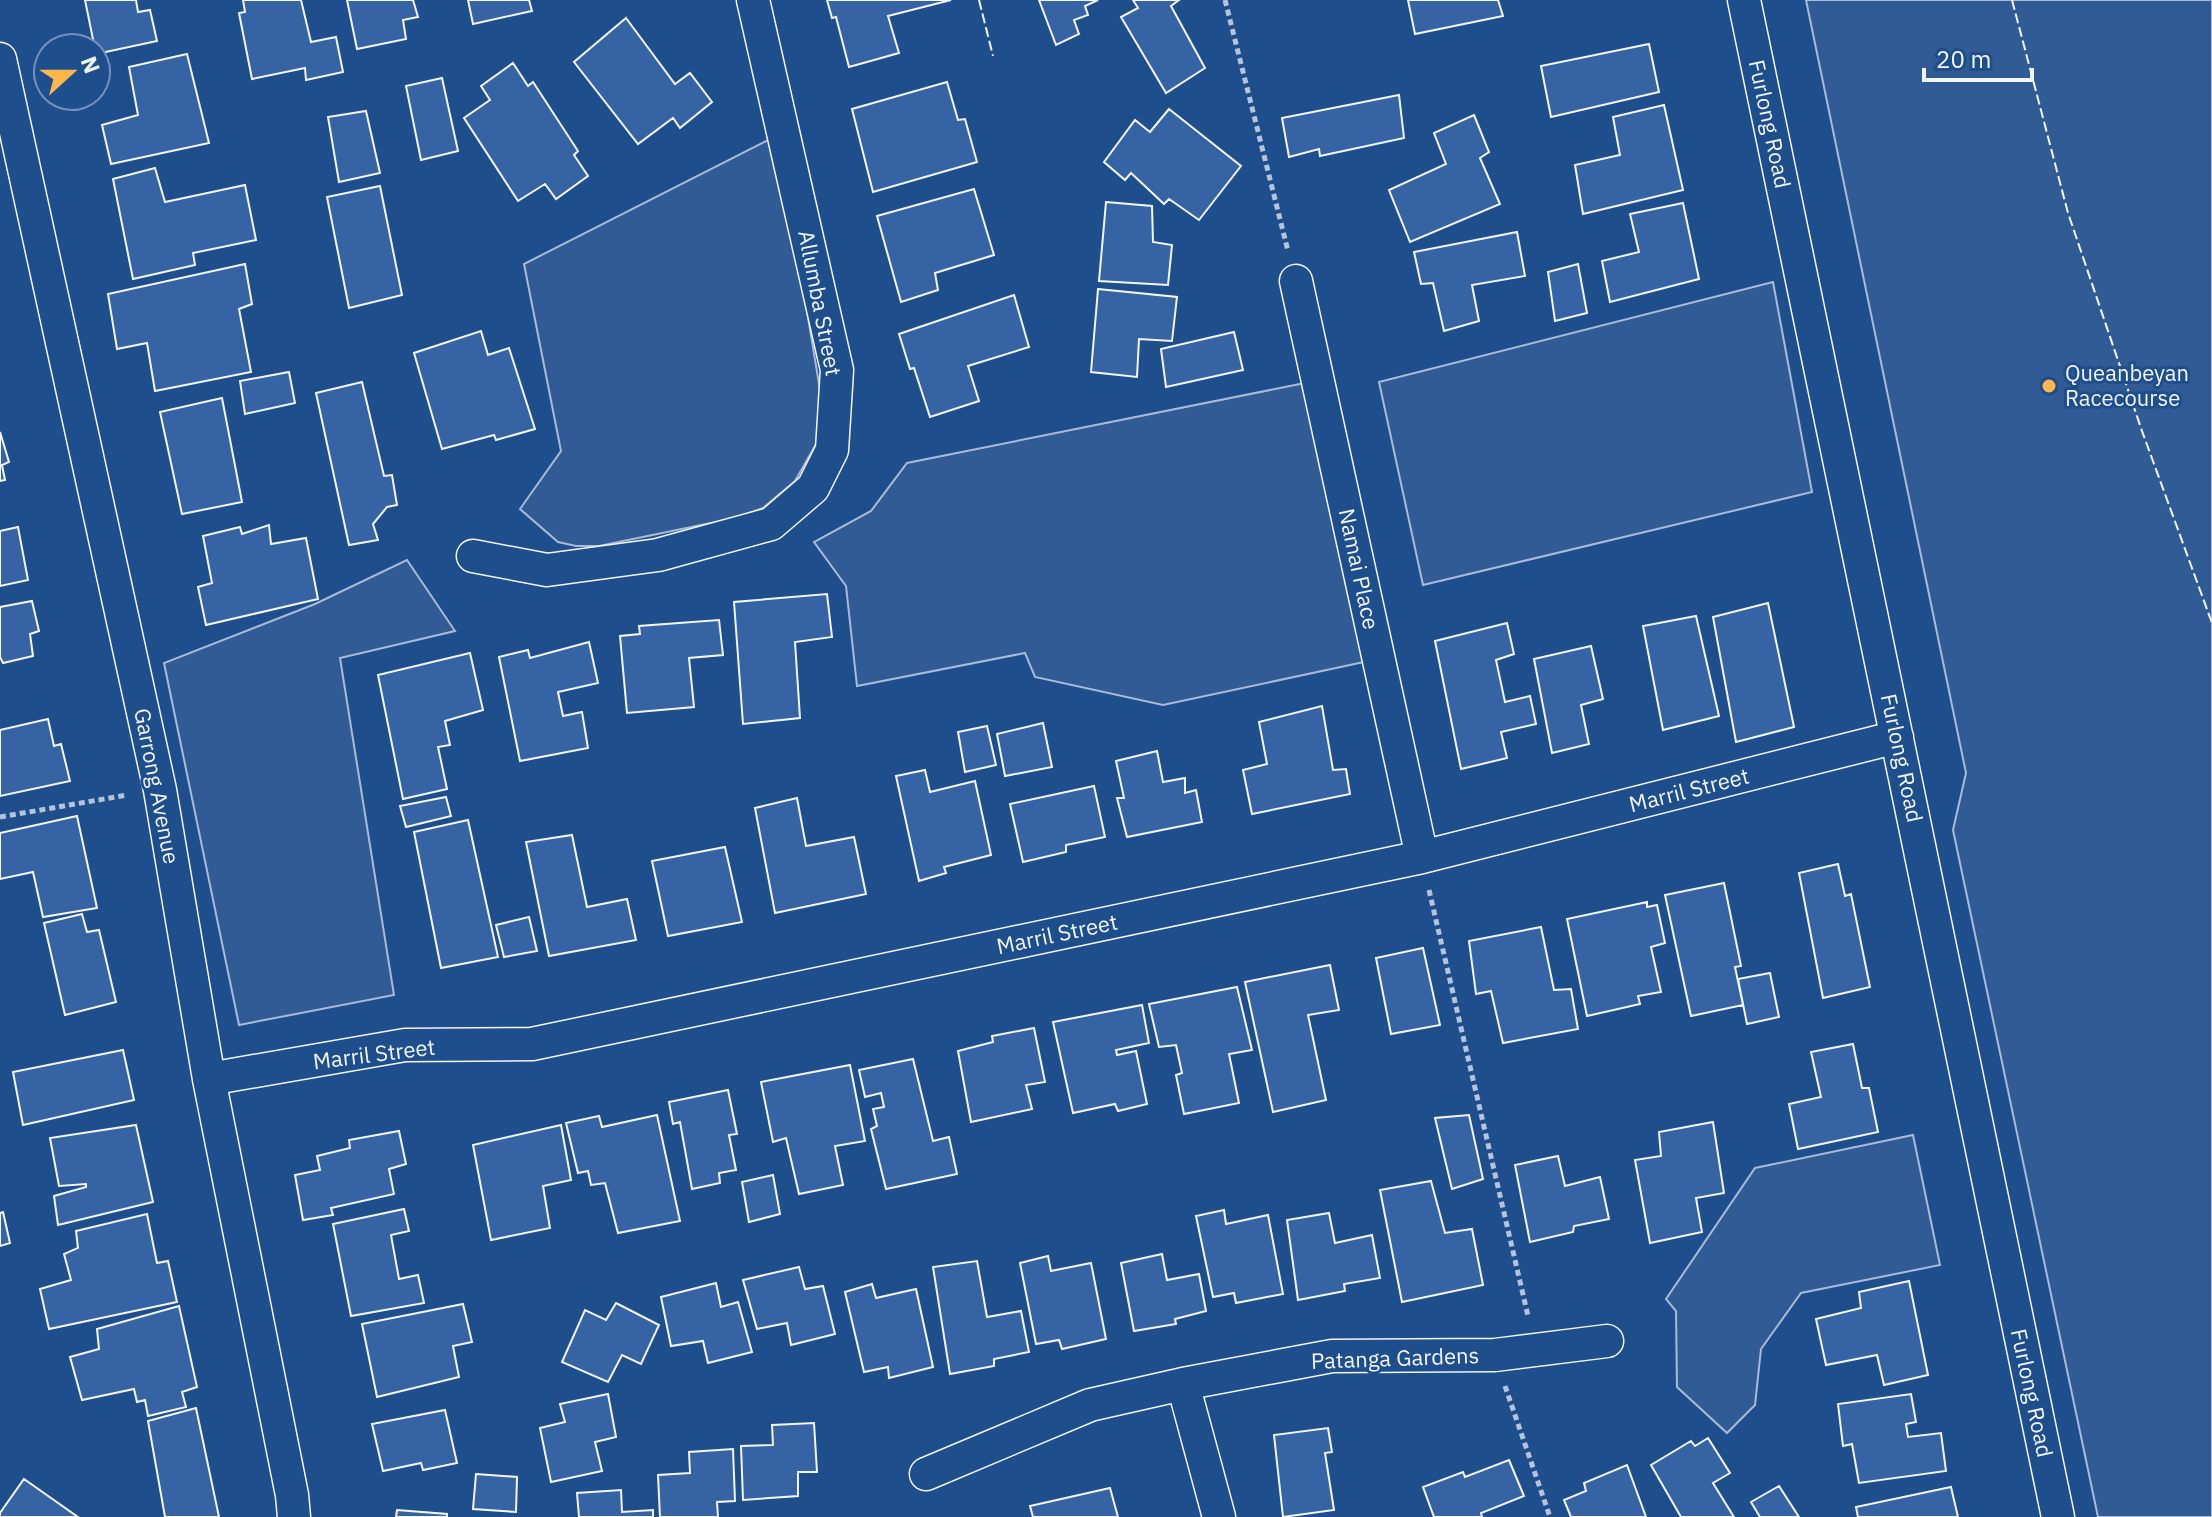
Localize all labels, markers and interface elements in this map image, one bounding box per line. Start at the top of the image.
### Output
north arrow [32,32,112,112]
scale bar [1924,32,2032,82]
text: 20 m [1936,43,1991,75]
text: N [75,52,108,77]
street label: Furlong Road [1743,57,1798,191]
street label: Allumba Street [792,228,849,378]
place label: Queanbeyan Racecourse [2065,358,2189,412]
marker: Queanbeyan Racecourse [2040,377,2058,395]
street label: Namai Place [1333,506,1386,632]
street label: Furlong Road [1875,691,1930,825]
street label: Garrong Avenue [128,706,187,866]
street label: Marril Street [1626,761,1752,818]
street label: Marril Street [994,907,1120,960]
street label: Marril Street [311,1032,437,1075]
street label: Furlong Road [2005,1326,2060,1460]
street label: Patanga Gardens [1310,1340,1480,1375]

